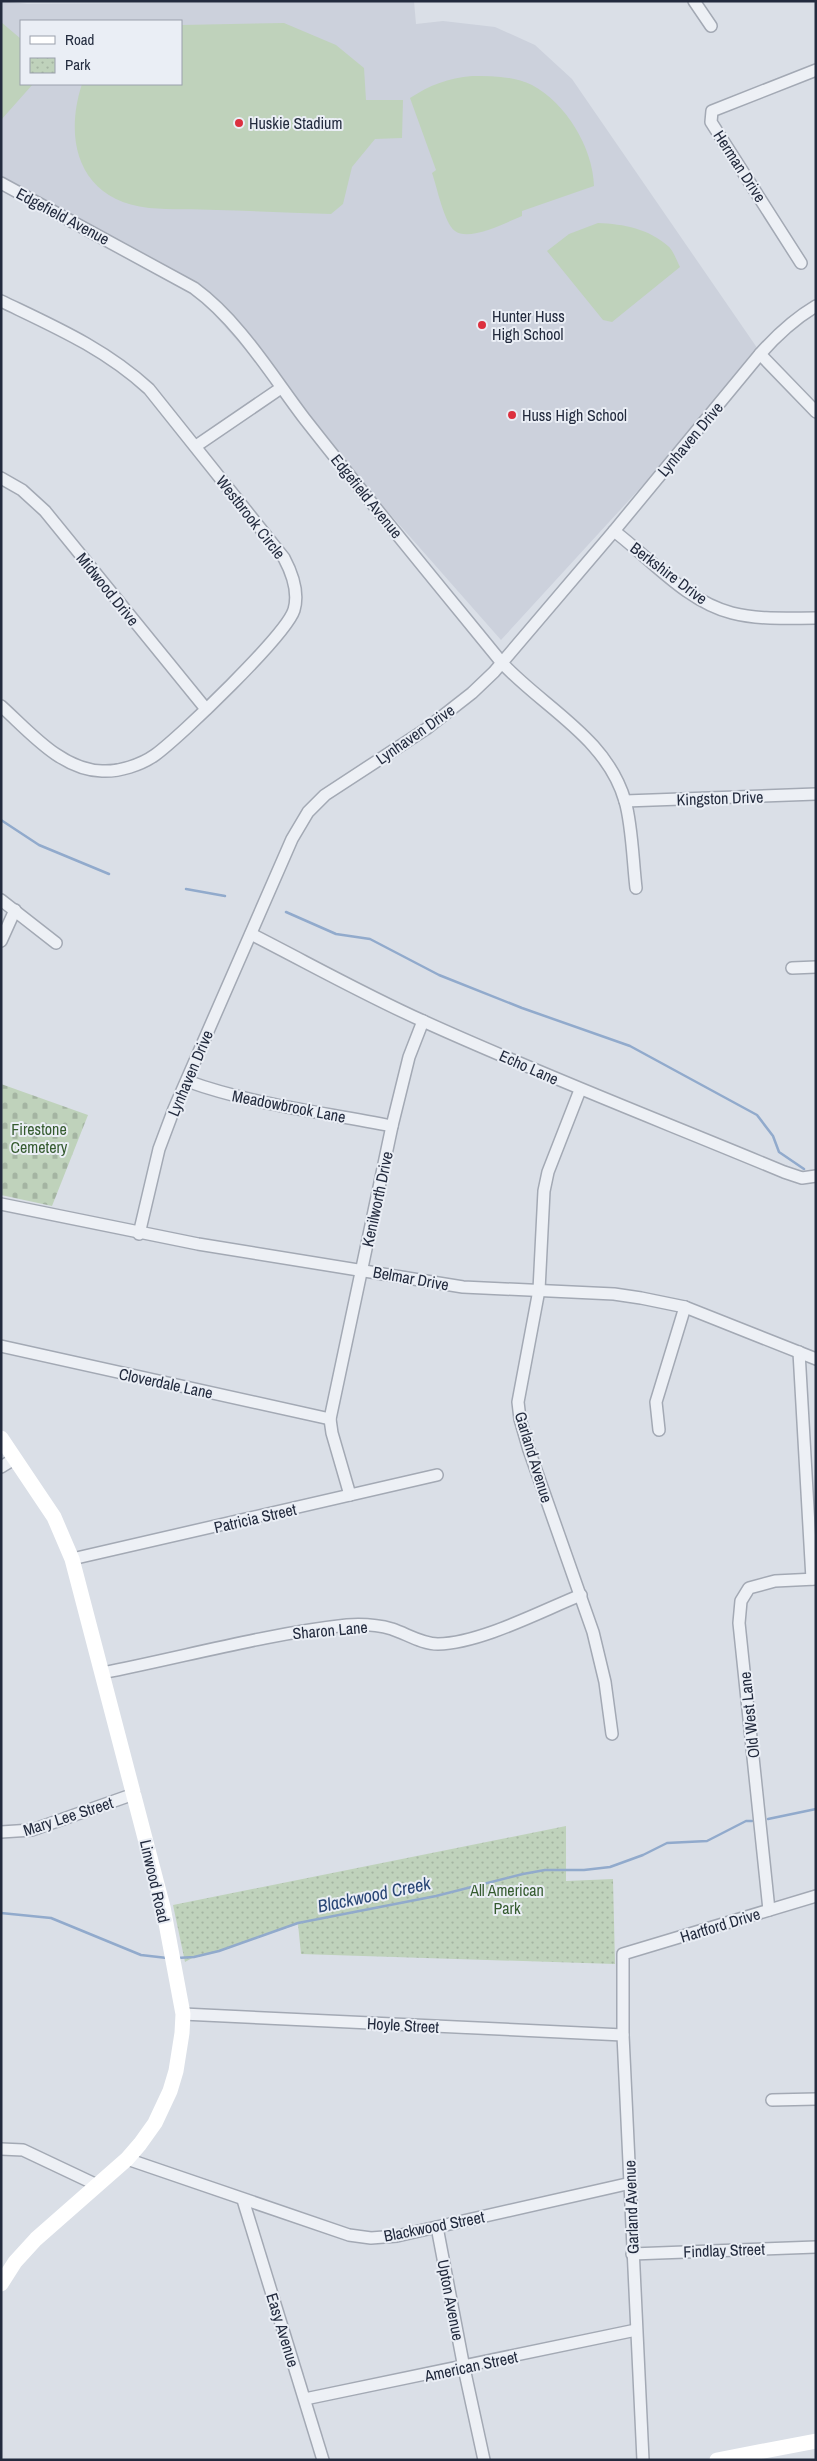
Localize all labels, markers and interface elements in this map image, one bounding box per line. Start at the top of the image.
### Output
legend [20,20,182,85]
text: Road [65,29,94,50]
text: Park [65,54,91,75]
place label: Huskie Stadium [249,112,342,134]
marker: Huskie Stadium [233,117,245,129]
street label: Herman Drive [709,126,771,206]
street label: Edgefield Avenue [13,182,113,250]
place label: Hunter Huss High School [492,305,565,345]
marker: Hunter Huss High School [476,319,488,331]
street label: Lynhaven Drive [652,397,728,481]
place label: Huss High School [522,404,627,426]
marker: Huss High School [506,409,518,421]
street label: Edgefield Avenue [326,449,408,543]
street label: Westbrook Circle [211,471,291,563]
street label: Berkshire Drive [626,537,712,609]
street label: Midwood Drive [72,548,144,630]
street label: Lynhaven Drive [371,699,459,769]
street label: Kingston Drive [676,785,764,811]
street label: Lynhaven Drive [162,1027,218,1119]
street label: Echo Lane [496,1044,562,1090]
street label: Meadowbrook Lane [230,1084,348,1128]
park label: Firestone Cemetery [11,1118,68,1158]
street label: Kenilworth Drive [356,1149,398,1249]
street label: Belmar Drive [371,1261,451,1295]
street label: Cloverdale Lane [117,1362,215,1404]
street label: Garland Avenue [510,1409,558,1505]
street label: Patricia Street [212,1498,299,1538]
street label: Sharon Lane [292,1616,368,1644]
street label: Old West Lane [734,1671,764,1759]
street label: Mary Lee Street [20,1791,116,1841]
street label: Linwood Road [135,1837,175,1925]
water label: Blackwood Creek [315,1870,433,1919]
park label: All American Park [469,1879,544,1919]
street label: Hartford Drive [677,1902,763,1948]
street label: Hoyle Street [366,2012,440,2038]
street label: Garland Avenue [618,2160,644,2254]
street label: Blackwood Street [382,2205,487,2247]
street label: Findlay Street [683,2238,766,2262]
street label: Upton Avenue [432,2258,470,2342]
street label: Easy Avenue [261,2290,305,2370]
street label: American Street [421,2345,520,2387]

